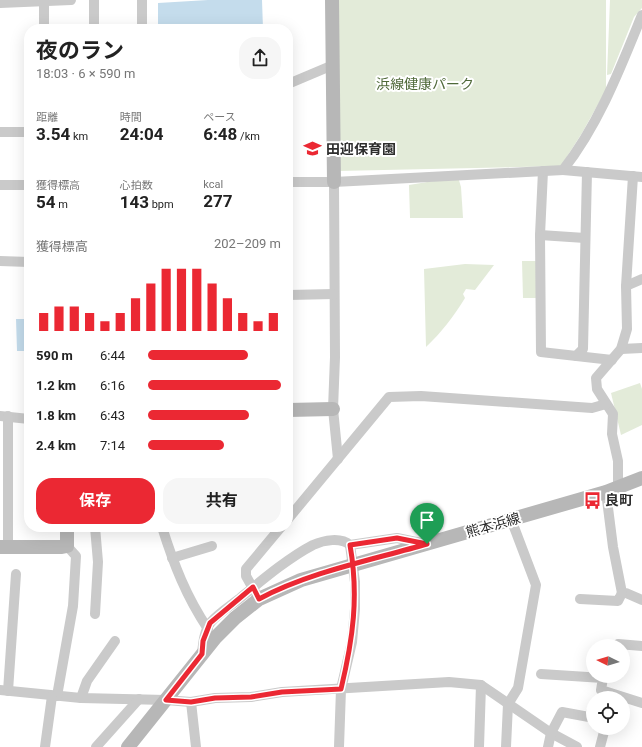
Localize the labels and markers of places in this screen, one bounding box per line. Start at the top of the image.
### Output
school or university icon: 田迎保育園 [303,139,323,159]
place label: 田迎保育園 [326,141,396,157]
bus stop icon: 良町 [582,490,602,510]
place label: 良町 [605,492,633,508]
pin [410,503,444,544]

